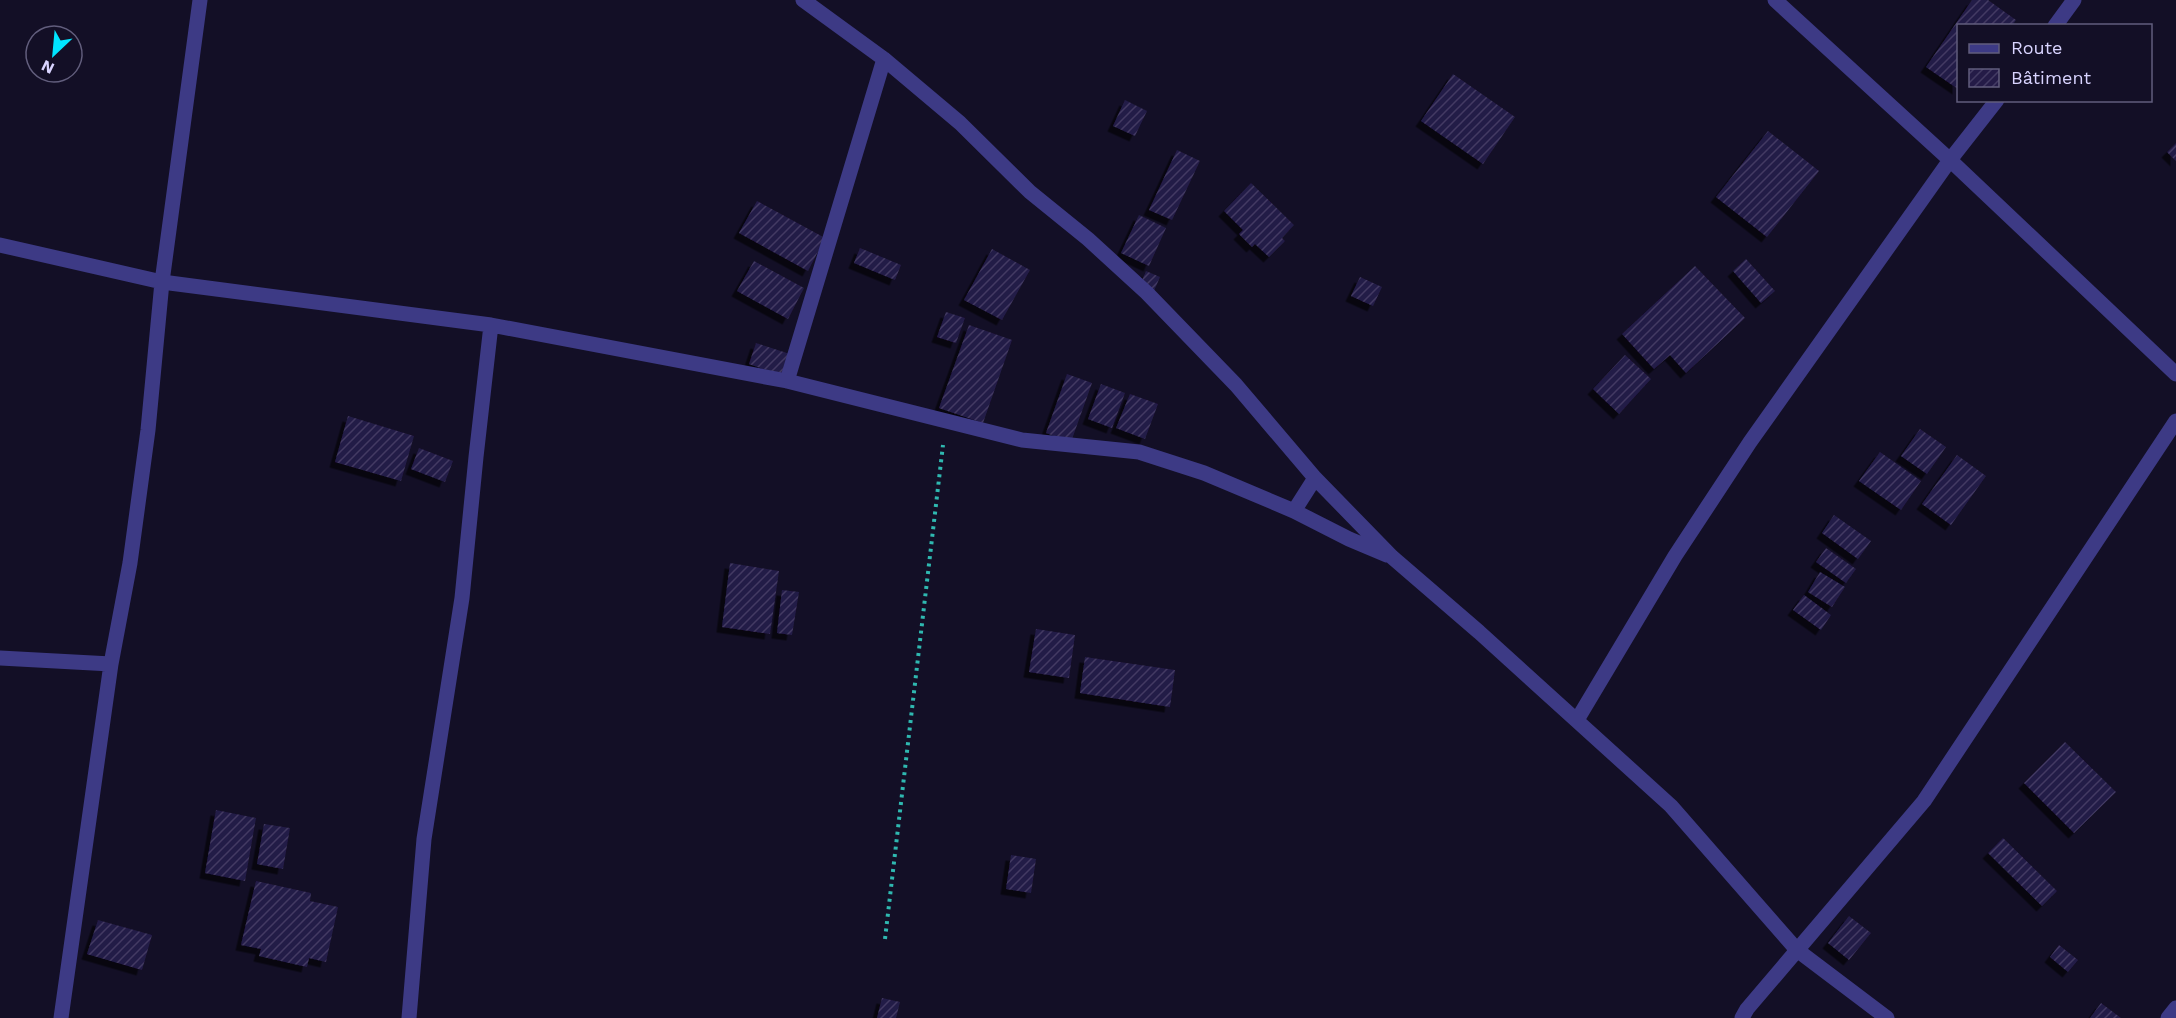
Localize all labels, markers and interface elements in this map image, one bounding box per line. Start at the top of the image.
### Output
north arrow [24,24,84,84]
legend [1957,24,2152,102]
text: Route [2011,37,2063,58]
text: N [38,56,57,78]
text: Bâtiment [2011,67,2091,88]

